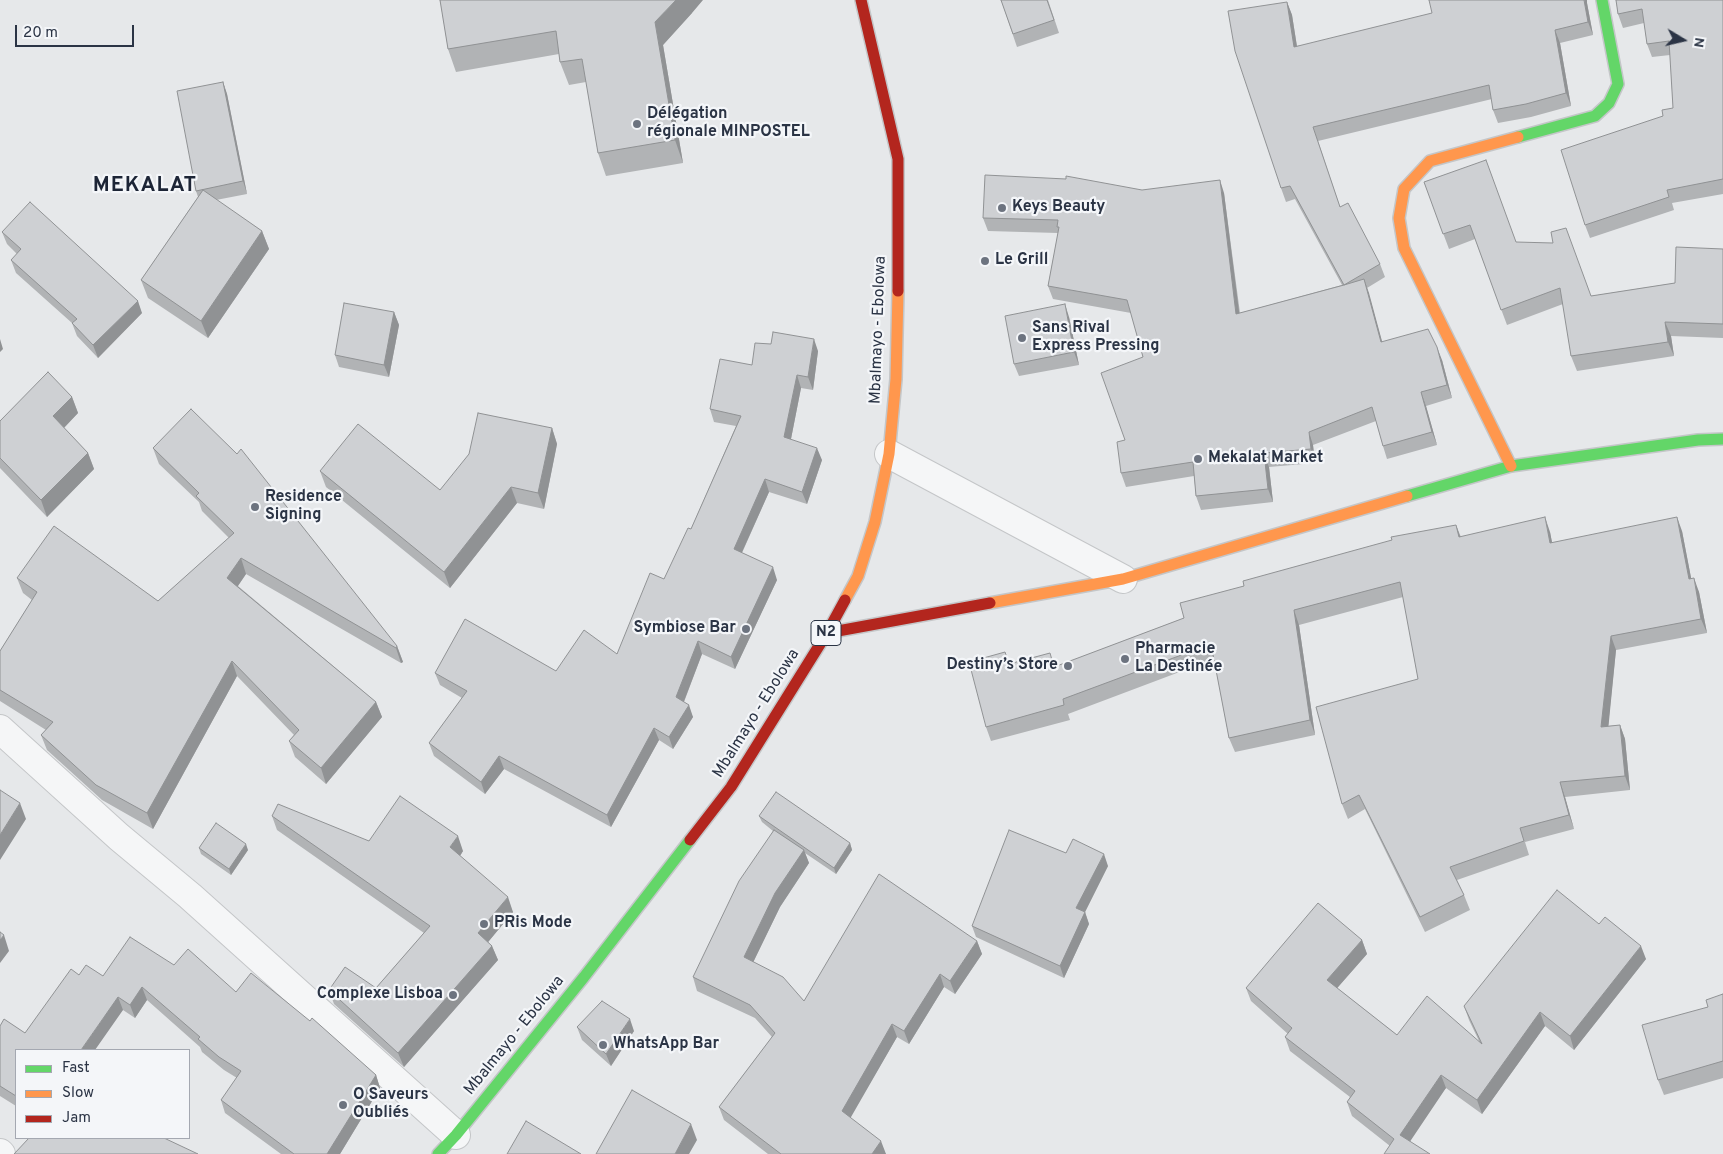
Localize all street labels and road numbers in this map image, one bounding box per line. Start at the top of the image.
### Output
street label: Mbalmayo - Ebolowa [867,256,891,404]
road number: N2 [811,620,841,646]
street label: Mbalmayo - Ebolowa [710,646,804,782]
street label: Mbalmayo - Ebolowa [461,972,569,1100]

